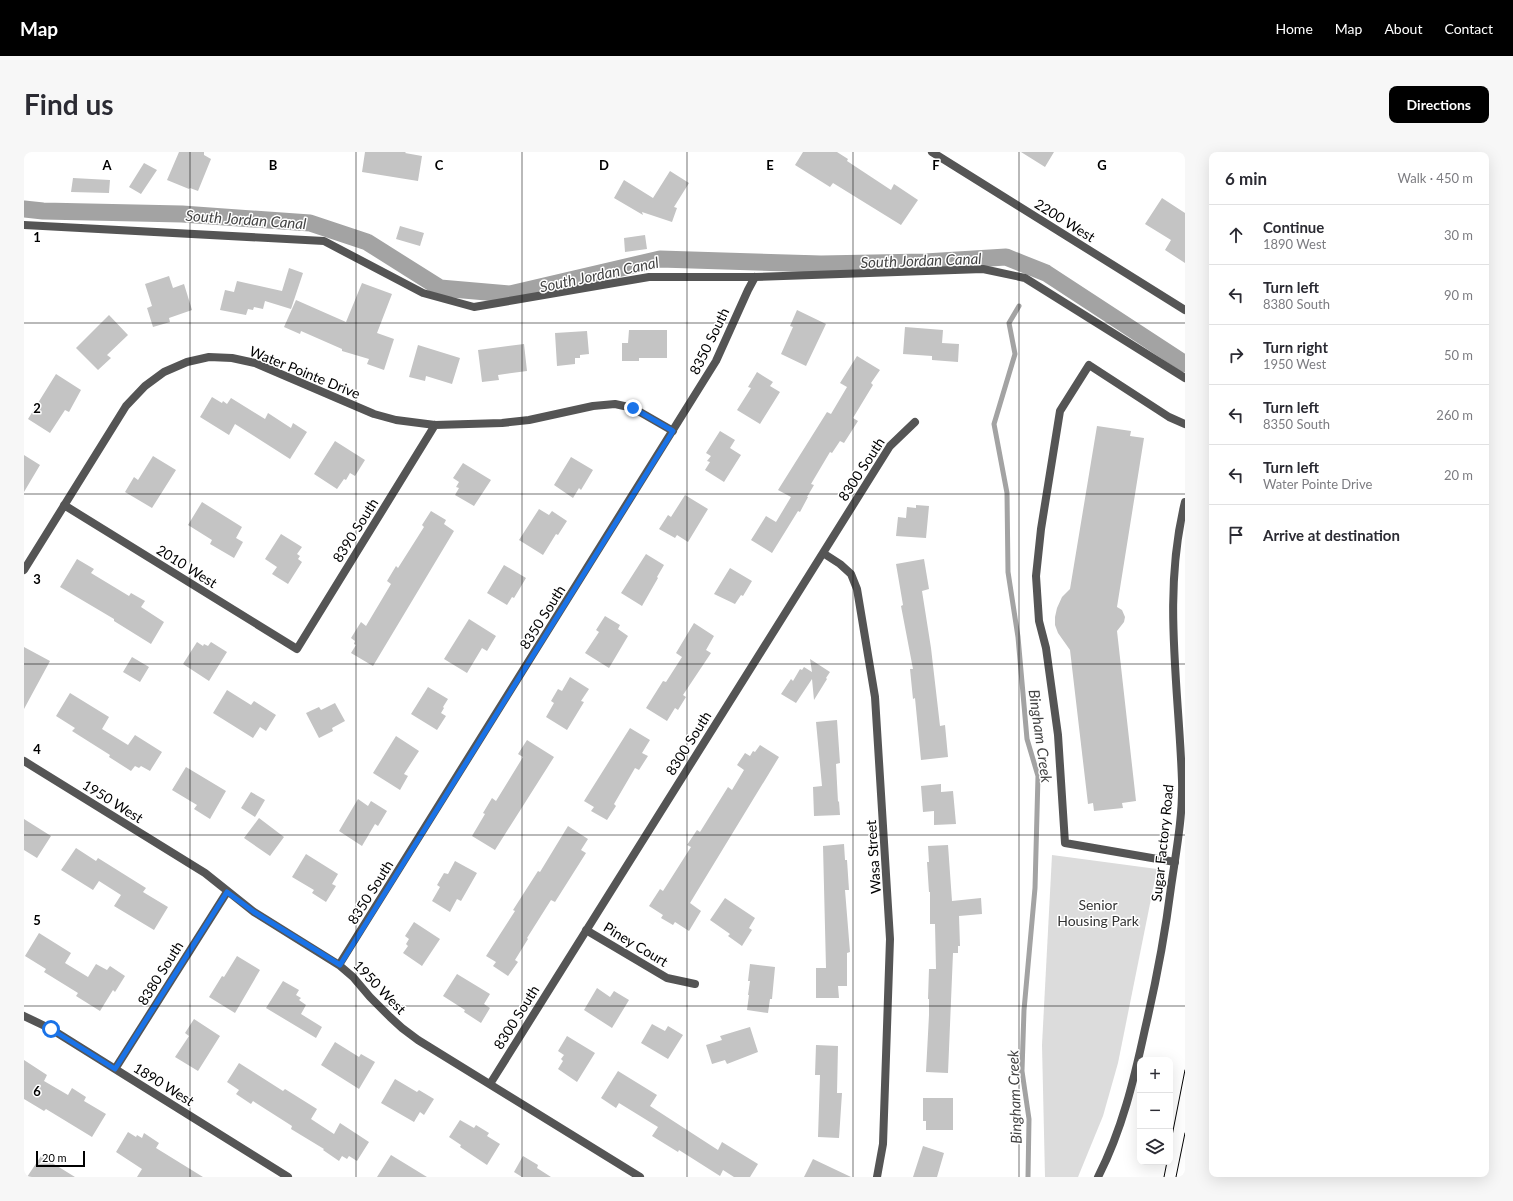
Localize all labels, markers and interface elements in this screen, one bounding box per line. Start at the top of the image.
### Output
text: Map [20,17,58,40]
text: Home [1275,20,1313,37]
text: Map [1335,20,1362,37]
text: About [1384,20,1422,37]
text: Contact [1444,20,1493,37]
button: Directions [1389,86,1489,123]
text: Find us [24,87,114,121]
text: A [101,157,112,173]
text: B [269,157,278,173]
text: C [435,157,444,173]
text: D [599,157,609,173]
text: E [766,157,774,173]
text: F [932,157,940,173]
text: G [1097,157,1107,173]
text: 6 min [1225,168,1267,189]
text: Walk · 450 m [1397,170,1473,186]
street label: 2200 West [1032,195,1098,245]
water label: South Jordan Canal [185,206,308,232]
text: Continue [1263,218,1324,236]
icon: ahead [1225,224,1247,246]
text: 30 m [1444,227,1473,243]
text: 1 [33,229,41,245]
text: 1890 West [1263,236,1326,252]
water label: South Jordan Canal [860,249,982,271]
water label: South Jordan Canal [538,252,661,295]
text: Turn left [1263,278,1319,296]
icon: left [1225,284,1247,306]
text: 90 m [1444,287,1473,303]
text: 8380 South [1263,296,1330,312]
street label: 8350 South [686,305,732,377]
text: Turn right [1263,338,1328,356]
street label: Water Pointe Drive [247,342,363,402]
icon: right [1225,344,1247,366]
text: 50 m [1444,347,1473,363]
text: 1950 West [1263,356,1326,372]
text: Turn left [1263,398,1319,416]
route end [624,399,642,417]
text: 2 [33,400,41,416]
icon: left [1225,404,1247,426]
text: 260 m [1436,407,1473,423]
text: 8350 South [1263,416,1330,432]
street label: 8300 South [834,434,888,504]
text: Turn left [1263,458,1319,476]
icon: left [1225,464,1247,486]
text: 20 m [1444,467,1473,483]
text: Water Pointe Drive [1263,476,1372,492]
street label: 8390 South [329,495,381,565]
icon: arrive [1225,524,1247,546]
text: Arrive at destination [1263,526,1400,544]
street label: 2010 West [154,541,220,591]
text: 3 [33,571,41,587]
street label: 8350 South [516,582,568,652]
water label: Bingham Creek [1026,688,1057,785]
street label: 8300 South [662,708,714,778]
text: 4 [33,741,41,757]
street label: 1950 West [80,776,146,826]
street label: Sugar Factory Road [1147,783,1177,903]
street label: Wasa Street [862,819,884,895]
street label: 8350 South [344,857,396,927]
park label: Senior Housing Park [1057,896,1140,929]
text: 5 [33,912,41,928]
street label: Piney Court [601,918,671,970]
street label: 8380 South [134,938,186,1008]
street label: 1950 West [350,957,410,1017]
street label: 8300 South [490,982,542,1052]
route start [42,1020,60,1038]
water label: Bingham Creek [1003,1049,1025,1144]
map controls [1137,1057,1173,1165]
button: + [1137,1057,1173,1093]
street label: 1890 West [131,1059,197,1109]
text: 6 [33,1083,41,1099]
button: − [1137,1093,1173,1129]
button: layers [1137,1129,1173,1165]
scale bar [36,1149,85,1168]
text: 20 m [42,1151,67,1164]

